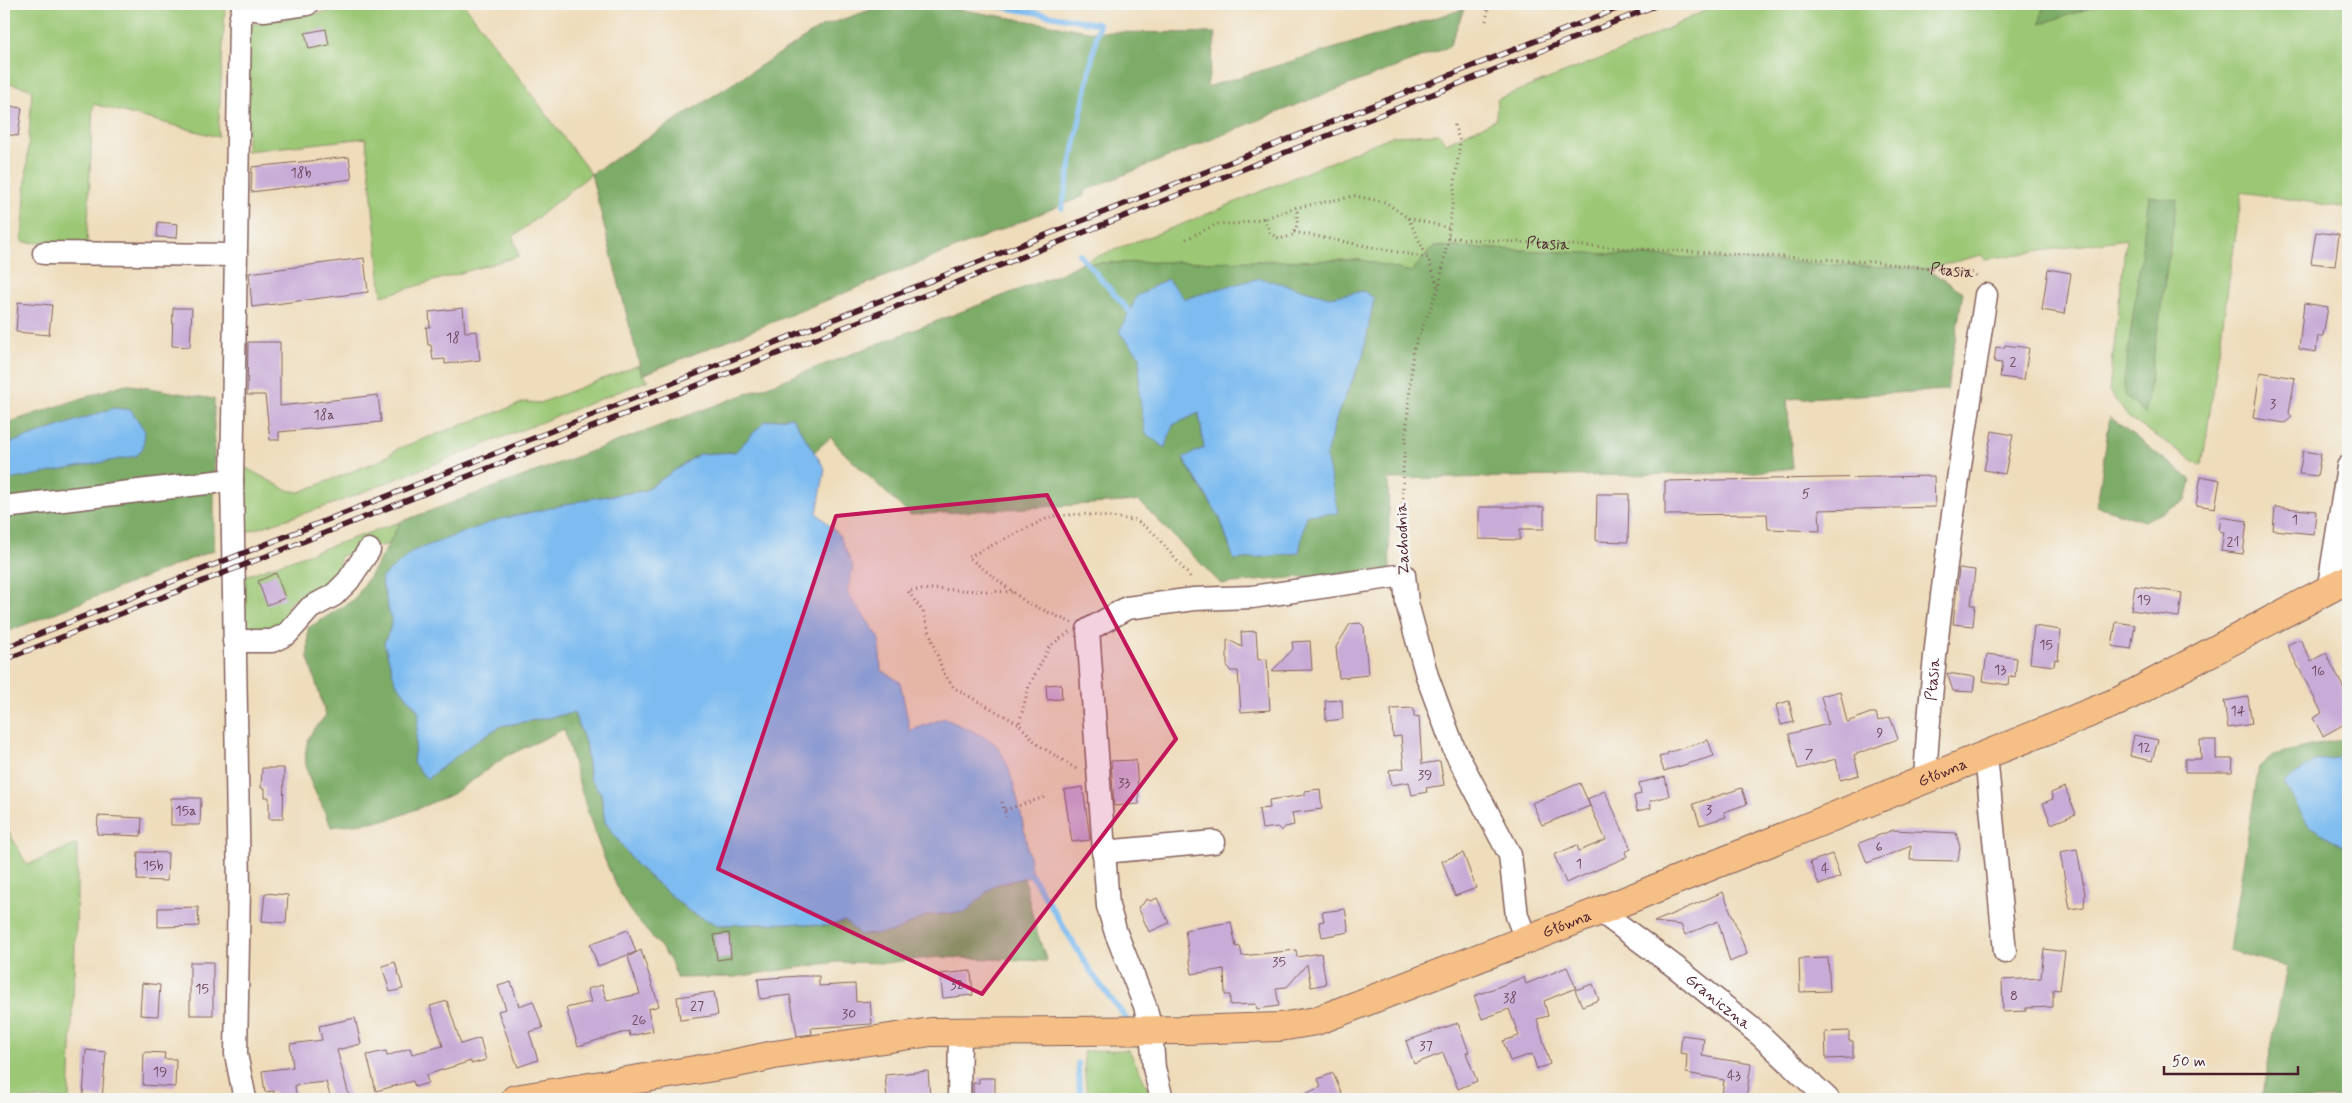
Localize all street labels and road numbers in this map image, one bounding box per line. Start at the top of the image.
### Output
street label: Ptasia [1526,232,1570,255]
street label: Ptasia [1929,258,1975,283]
street label: Zachodnia [1391,502,1415,576]
street label: Ptasia [1920,656,1945,702]
street label: Główna [1915,753,1970,792]
street label: Główna [1539,905,1595,943]
street label: Graniczna [1681,969,1756,1035]

